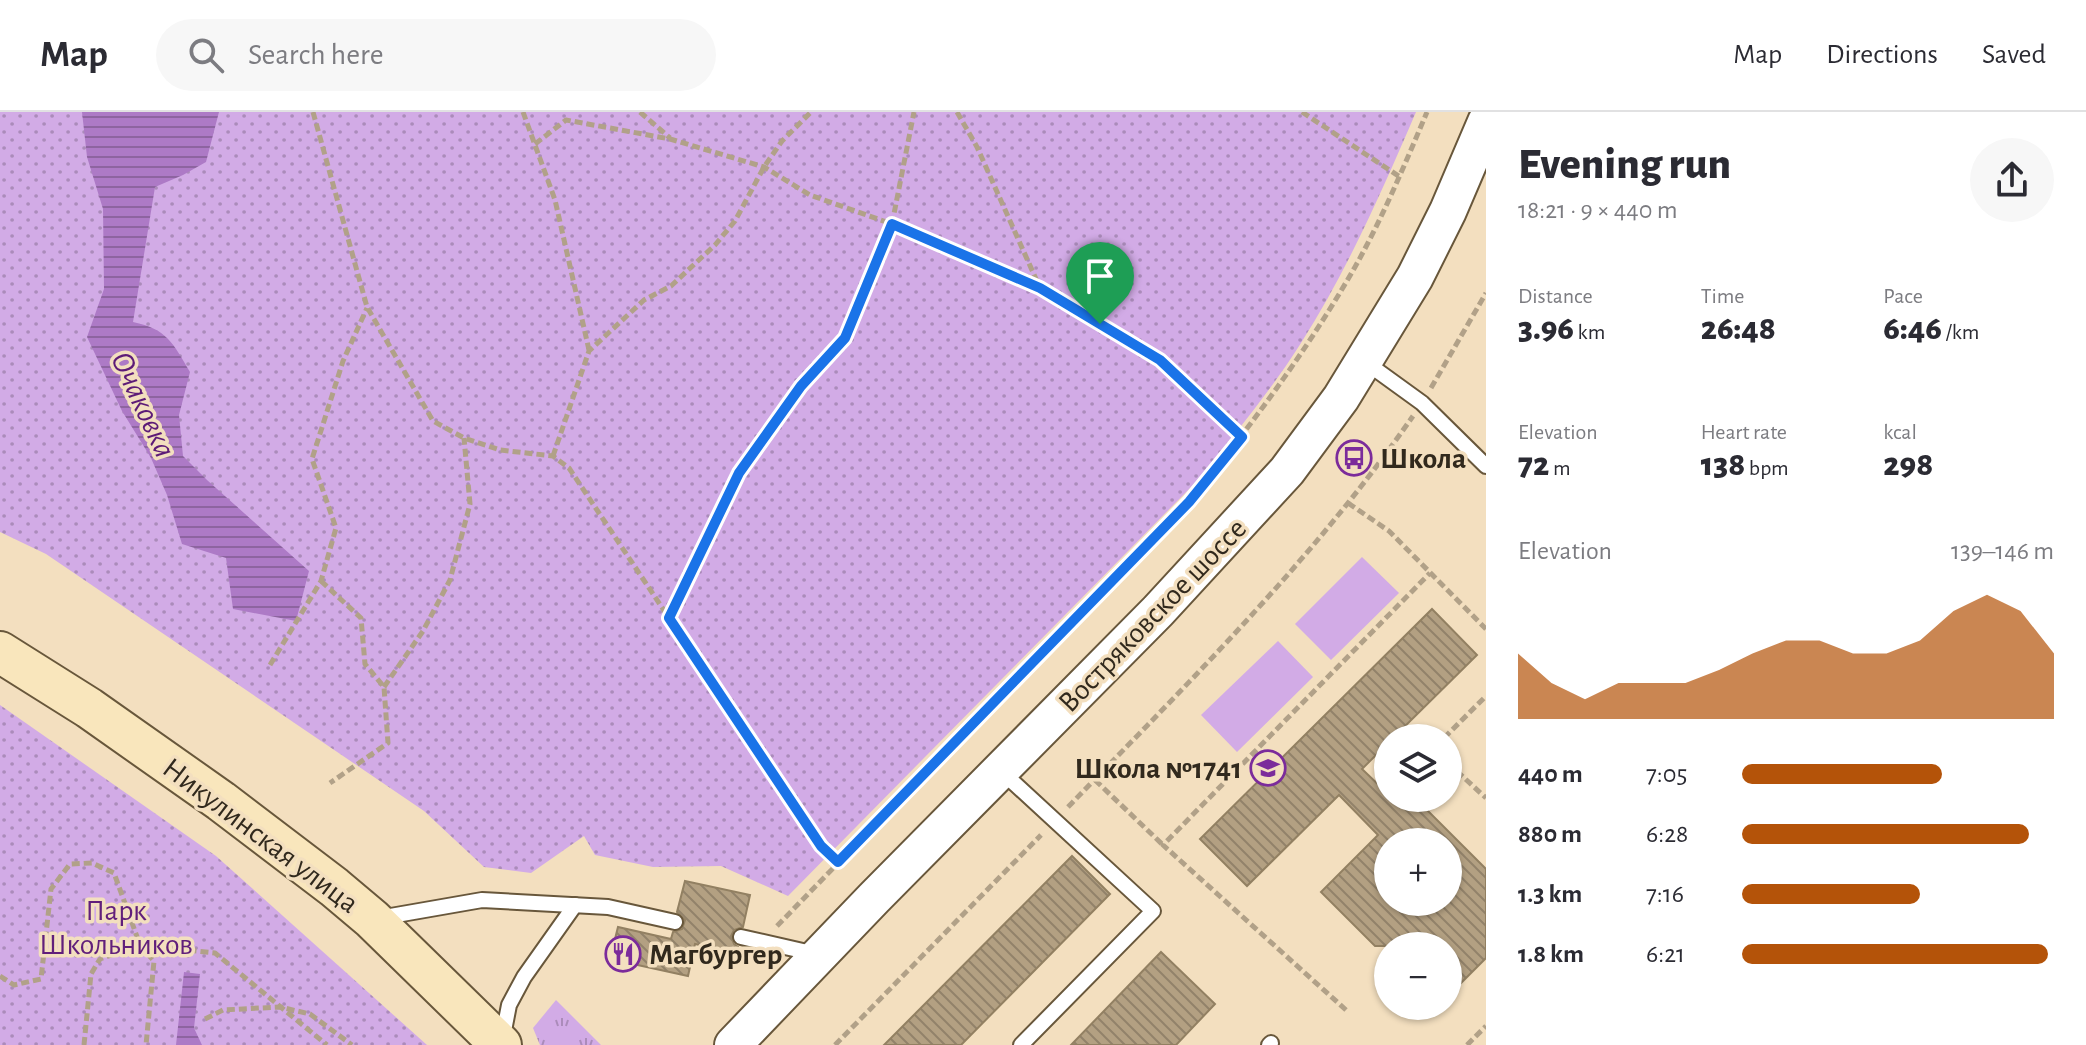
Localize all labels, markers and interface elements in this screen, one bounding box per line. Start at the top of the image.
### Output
search box [156,19,716,91]
icon: search [184,33,228,77]
text: Map [40,36,108,74]
text: Search here [248,40,384,70]
text: Map [1733,41,1782,69]
text: Directions [1826,41,1938,69]
text: Saved [1982,41,2046,69]
button: share [1970,138,2054,222]
text: Evening run [1518,143,1731,187]
text: 18:21 · 9 × 440 m [1518,197,1678,223]
pin [1066,242,1134,324]
icon: arrive [1078,254,1122,298]
text: Distance [1518,285,1593,307]
text: Time [1701,285,1745,307]
text: Pace [1883,285,1923,307]
text: 3.96 [1518,312,1574,346]
text: 26:48 [1701,312,1776,346]
text: 6:46 [1883,312,1942,346]
text: km [1574,321,1605,343]
text: /km [1942,321,1979,343]
water label: Очаковка [105,346,181,462]
text: Elevation [1518,421,1598,443]
text: Heart rate [1701,421,1787,443]
text: kcal [1883,421,1917,443]
bus stop icon: Школа [1335,439,1373,477]
place label: Школа [1380,444,1466,474]
text: 72 [1518,448,1549,482]
text: 138 [1701,448,1745,482]
text: 298 [1883,448,1933,482]
text: m [1549,457,1570,479]
text: bpm [1745,457,1789,479]
street label: Востряковское шоссе [1053,513,1252,718]
text: Elevation [1518,538,1612,564]
text: 139–146 m [1951,538,2054,564]
map controls [1374,724,1462,1020]
button: layers [1374,724,1462,812]
school or university icon: Школа №1741 [1249,749,1287,787]
street label: Никулинская улица [157,753,364,919]
place label: Школа №1741 [1074,754,1242,784]
text: 440 m [1518,761,1583,787]
text: 7:05 [1646,761,1687,787]
text: 880 m [1518,821,1582,847]
text: 6:28 [1646,821,1688,847]
button: + [1374,828,1462,916]
text: 1.3 km [1518,881,1582,907]
text: 7:16 [1646,881,1684,907]
park label: Парк Школьников [39,896,193,960]
button: − [1374,932,1462,1020]
restaurant icon: Магбургер [604,935,642,973]
place label: Магбургер [649,940,782,970]
text: 1.8 km [1518,941,1584,967]
text: 6:21 [1646,941,1685,967]

